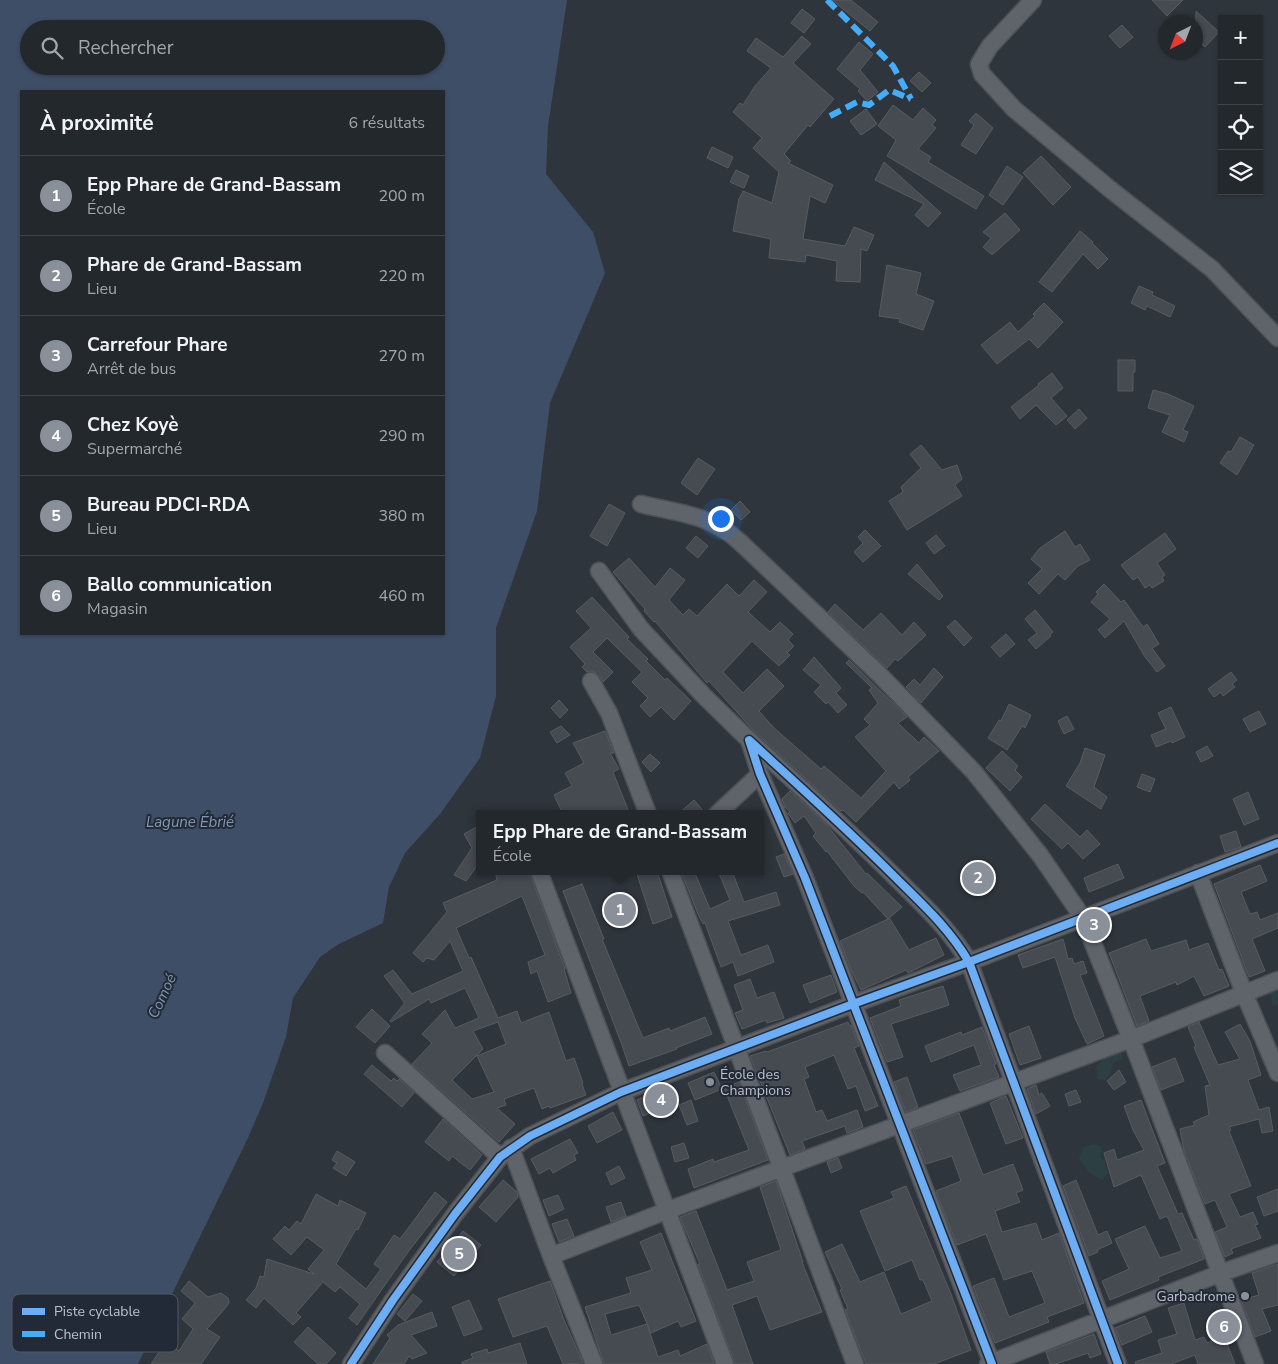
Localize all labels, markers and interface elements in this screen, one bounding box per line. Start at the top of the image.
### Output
north arrow [1158,15,1203,60]
map controls [1218,15,1263,195]
button: + [1218,15,1263,60]
search box [20,20,445,75]
icon: search [38,34,66,62]
text: Rechercher [78,35,173,61]
button: − [1218,60,1263,105]
button: locate [1218,105,1263,150]
text: À proximité [40,109,154,137]
text: 6 résultats [349,112,425,134]
button: layers [1218,150,1263,195]
text: Epp Phare de Grand-Bassam [87,172,341,198]
text: 1 [51,185,61,207]
text: 200 m [378,185,425,207]
text: École [87,198,126,220]
text: Phare de Grand-Bassam [87,252,302,278]
text: 2 [51,265,61,287]
text: 220 m [378,265,425,287]
text: Lieu [87,278,117,300]
text: Carrefour Phare [87,332,228,358]
text: 3 [51,345,61,367]
text: 270 m [378,345,425,367]
text: Arrêt de bus [87,358,176,380]
text: Chez Koyè [87,412,179,438]
text: 4 [51,425,61,447]
text: 290 m [378,425,425,447]
text: Supermarché [87,438,182,460]
text: Bureau PDCI-RDA [87,492,250,518]
text: 5 [51,505,61,527]
text: 380 m [378,505,425,527]
your location [708,506,734,532]
text: Lieu [87,518,117,540]
text: Ballo communication [87,572,272,598]
text: 6 [51,585,61,607]
text: 460 m [378,585,425,607]
text: Magasin [87,598,148,620]
popup [476,810,764,875]
water label: Lagune Ébrié [146,812,234,832]
text: Epp Phare de Grand-Bassam [493,819,747,845]
text: École [493,845,531,867]
pin: 2 [962,859,994,897]
pin: 1 [604,891,636,929]
pin: 3 [1078,906,1110,944]
water label: Comoé [143,970,181,1022]
place label: École des Champions [720,1065,791,1100]
marker: École des Champions [704,1076,716,1088]
pin: 4 [645,1081,677,1119]
pin: 5 [443,1235,475,1273]
place label: Garbadrome [1157,1287,1235,1306]
marker: Garbadrome [1239,1290,1251,1302]
legend [12,1294,178,1352]
text: Piste cyclable [54,1302,140,1321]
pin: 6 [1208,1308,1240,1346]
text: Chemin [54,1325,102,1344]

